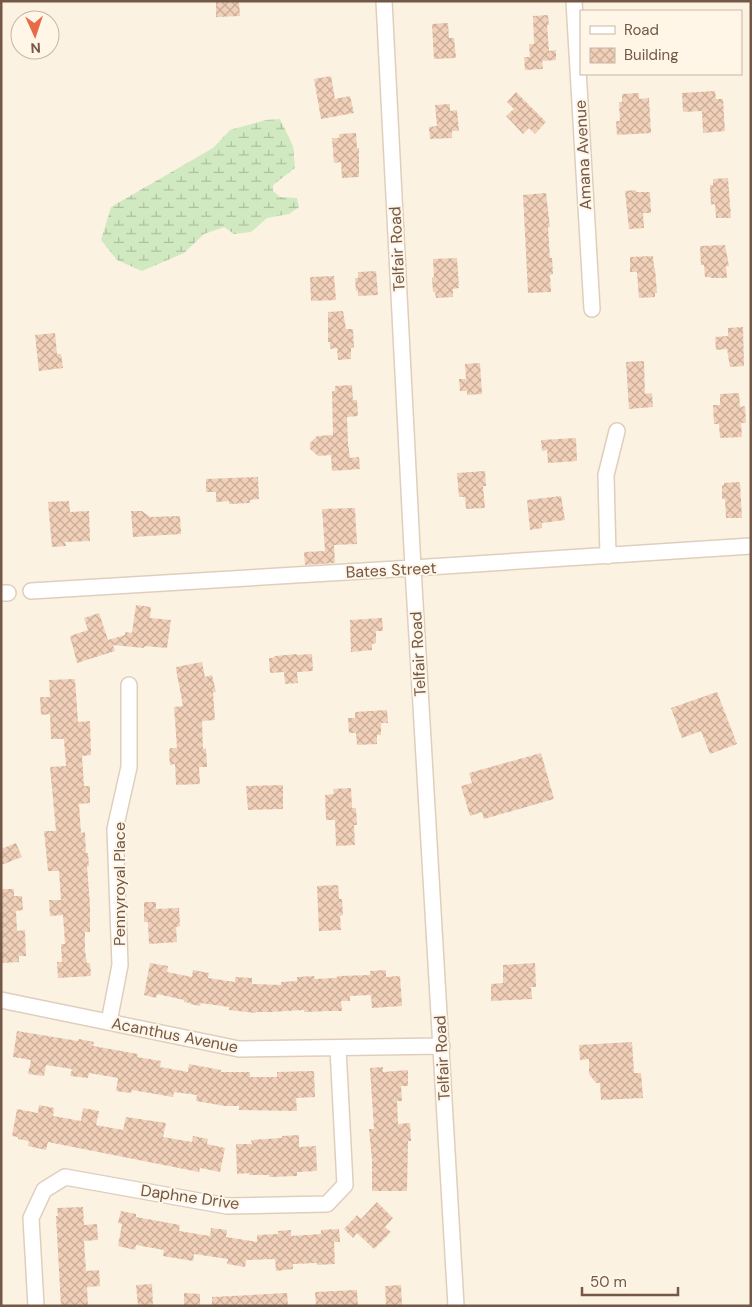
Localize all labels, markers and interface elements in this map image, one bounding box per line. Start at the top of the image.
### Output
north arrow [10,10,60,60]
legend [580,10,742,75]
text: Road [624,20,659,40]
text: N [30,39,41,57]
text: Building [624,45,679,65]
street label: Amana Avenue [570,99,596,211]
street label: Telfair Road [384,206,410,292]
street label: Bates Street [345,557,437,583]
street label: Telfair Road [405,611,431,697]
street label: Pennyroyal Place [109,822,130,946]
street label: Acanthus Avenue [110,1012,240,1058]
street label: Telfair Road [429,1015,455,1101]
street label: Daphne Drive [139,1180,241,1214]
scale bar [582,1264,678,1296]
text: 50 m [590,1272,627,1292]

